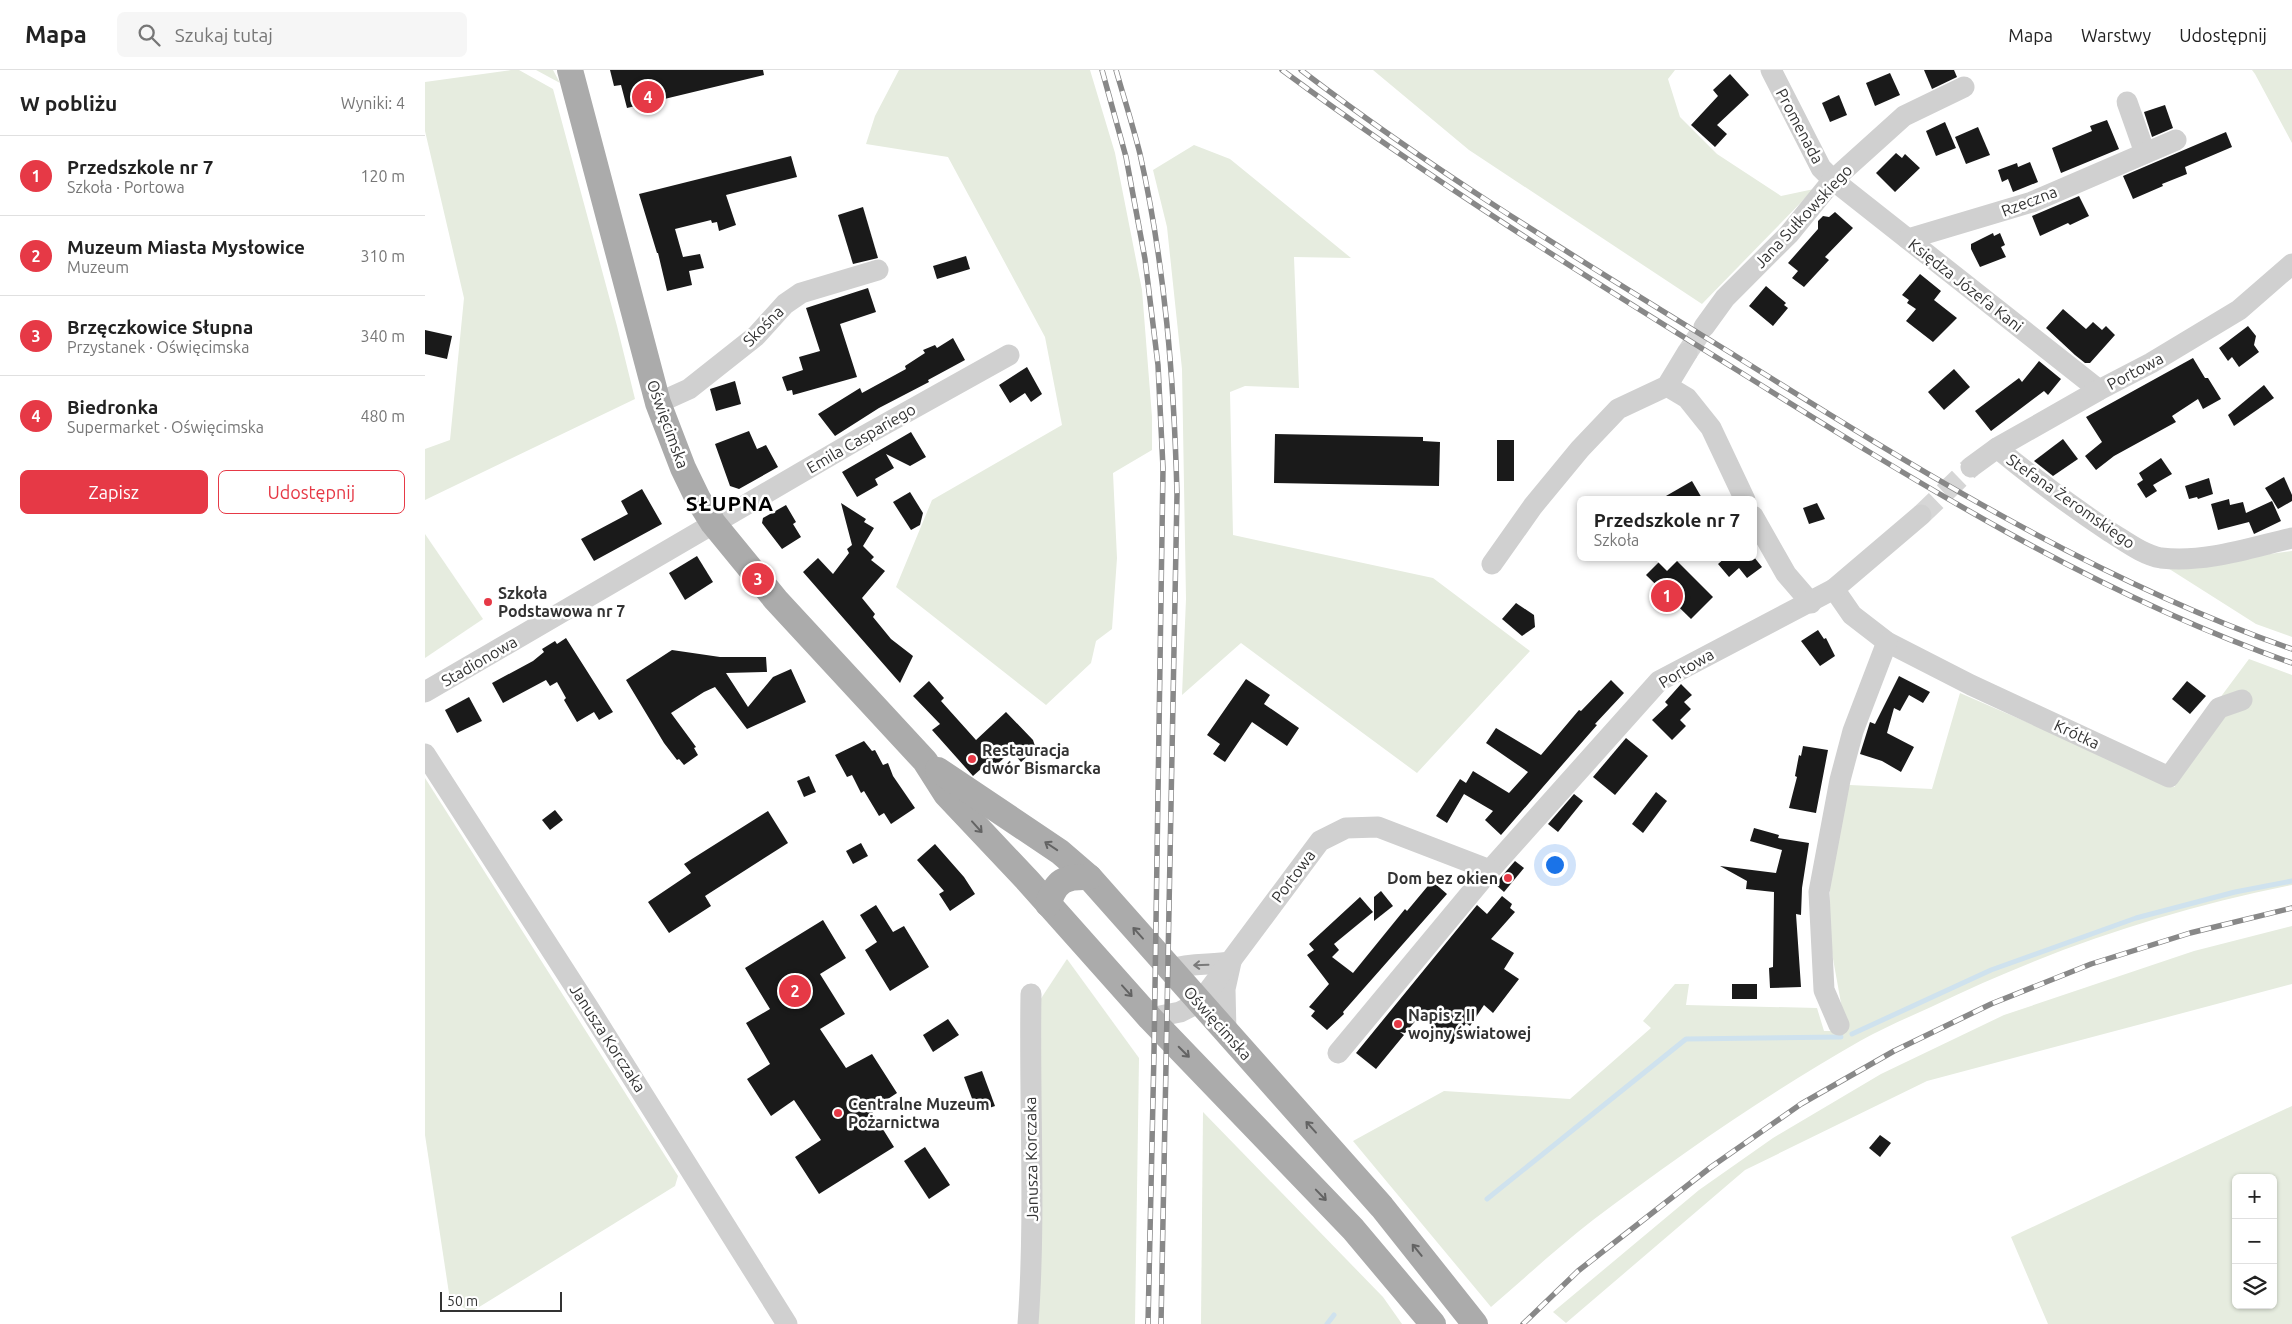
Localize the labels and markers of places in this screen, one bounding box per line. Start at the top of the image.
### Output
pin: 4 [632,78,664,116]
pin: 3 [742,560,774,598]
pin: 1 [1651,577,1683,615]
place label: Szkoła Podstawowa nr 7 [498,584,625,620]
marker: Szkoła Podstawowa nr 7 [482,596,494,608]
place label: Restauracja dwór Bismarcka [982,741,1101,777]
marker: Restauracja dwór Bismarcka [966,753,978,765]
place label: Dom bez okien [1387,869,1498,887]
marker: Dom bez okien [1502,872,1514,884]
pin: 2 [779,972,811,1010]
place label: Napis z II wojny światowej [1408,1006,1531,1042]
marker: Napis z II wojny światowej [1392,1018,1404,1030]
place label: Centralne Muzeum Pożarnictwa [848,1095,990,1131]
marker: Centralne Muzeum Pożarnictwa [832,1107,844,1119]

